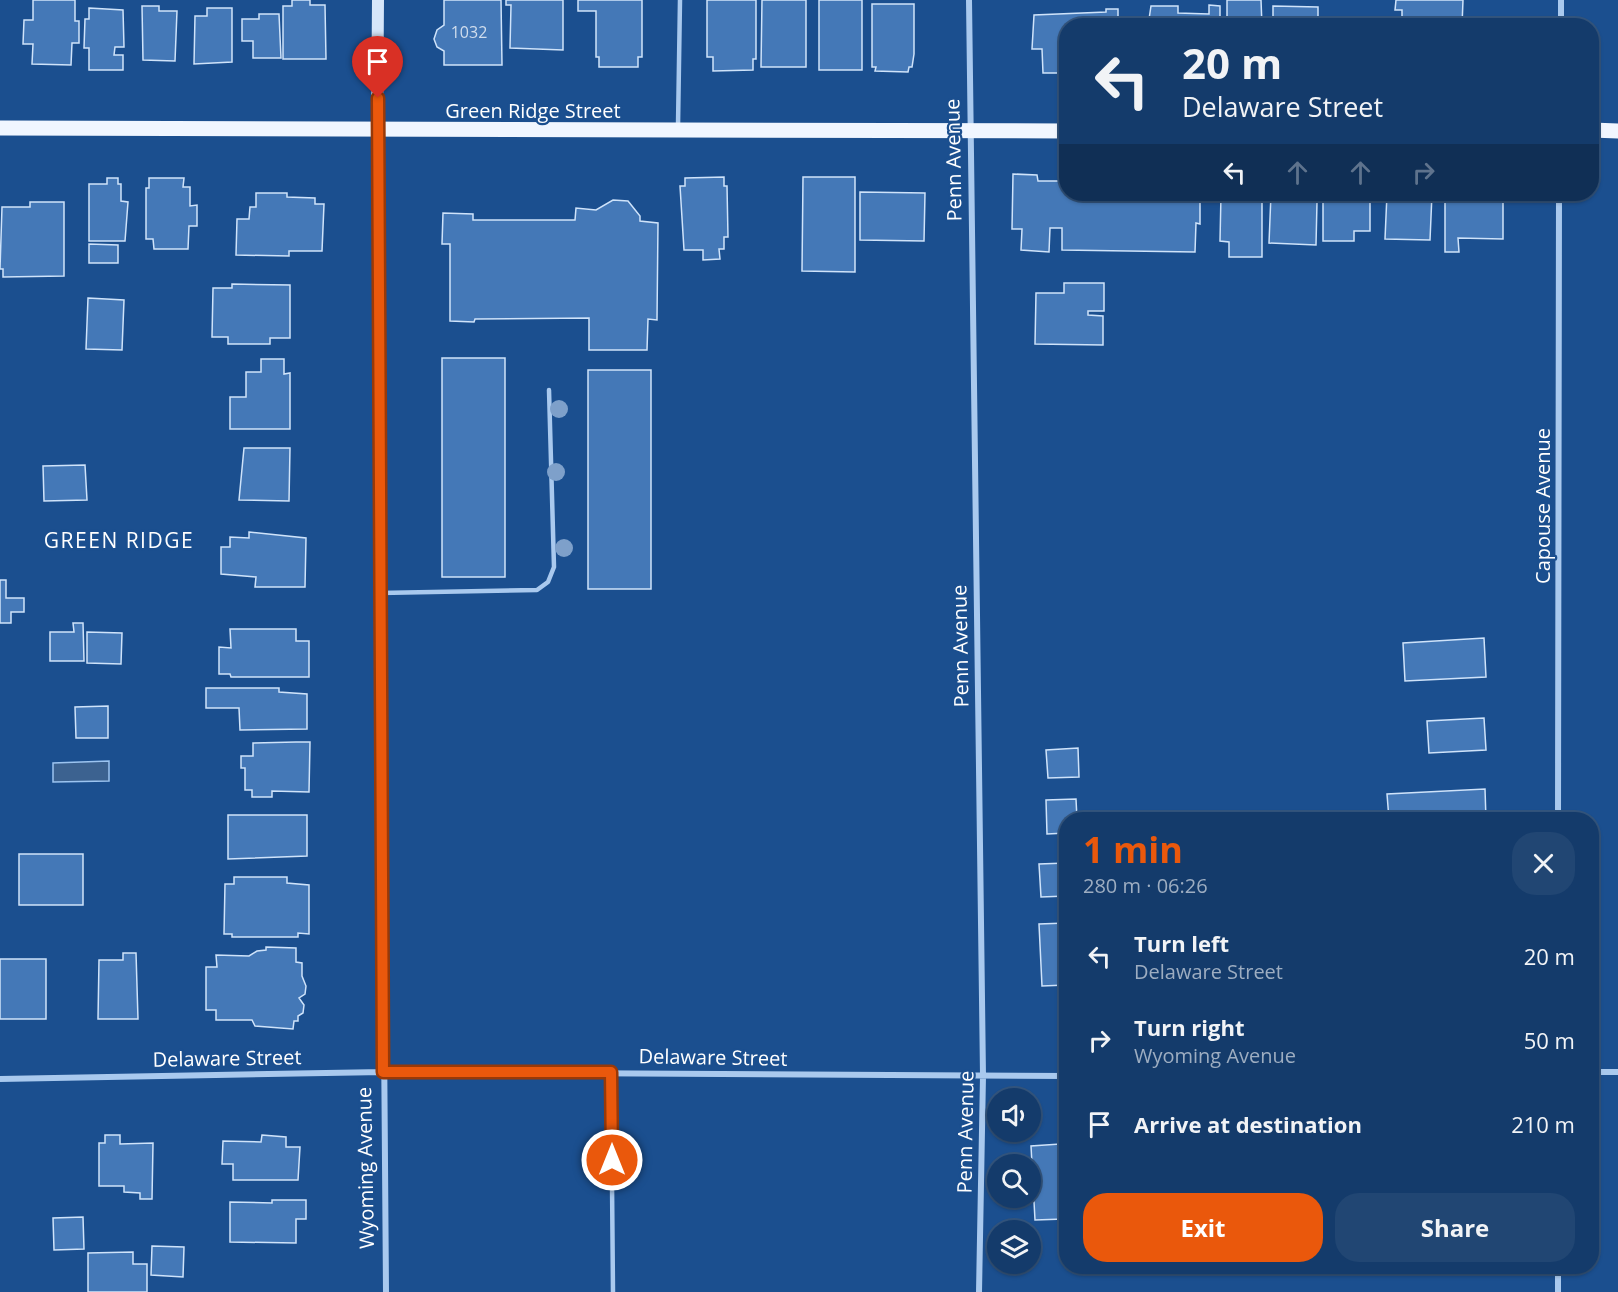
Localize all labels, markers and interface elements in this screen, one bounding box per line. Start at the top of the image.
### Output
house number: 1032 [451,21,487,43]
text: 20 m [1182,34,1282,91]
pin [352,36,403,98]
icon: left [1083,42,1161,120]
icon: arrive [361,45,394,78]
text: Delaware Street [1182,88,1383,125]
street label: Green Ridge Street [445,97,621,124]
street label: Penn Avenue [938,98,968,222]
icon: left [1218,156,1251,189]
icon: ahead [1281,156,1314,189]
icon: ahead [1344,156,1377,189]
icon: right [1407,156,1440,189]
street label: Capouse Avenue [1529,428,1556,584]
district label: GREEN RIDGE [44,526,194,554]
street label: Penn Avenue [945,584,975,708]
text: 1 min [1083,825,1183,874]
button: close [1512,832,1575,895]
text: 280 m · 06:26 [1083,872,1208,899]
text: Turn left [1134,928,1229,958]
icon: left [1083,940,1116,973]
text: 20 m [1524,941,1575,971]
text: Delaware Street [1134,958,1283,985]
text: Turn right [1134,1012,1245,1042]
icon: right [1083,1024,1116,1057]
text: 50 m [1524,1025,1575,1055]
street label: Delaware Street [638,1042,788,1072]
text: Wyoming Avenue [1134,1042,1296,1069]
street label: Delaware Street [152,1043,302,1073]
street label: Penn Avenue [950,1070,980,1194]
street label: Wyoming Avenue [350,1087,380,1249]
map controls [987,1088,1041,1274]
button: sound [987,1088,1041,1142]
icon: arrive [1083,1108,1116,1141]
text: Arrive at destination [1134,1109,1362,1139]
text: 210 m [1511,1109,1575,1139]
position arrow [580,1128,644,1192]
button: search [987,1154,1041,1208]
button: Exit [1083,1193,1323,1262]
button: Share [1335,1193,1575,1262]
button: layers [987,1220,1041,1274]

